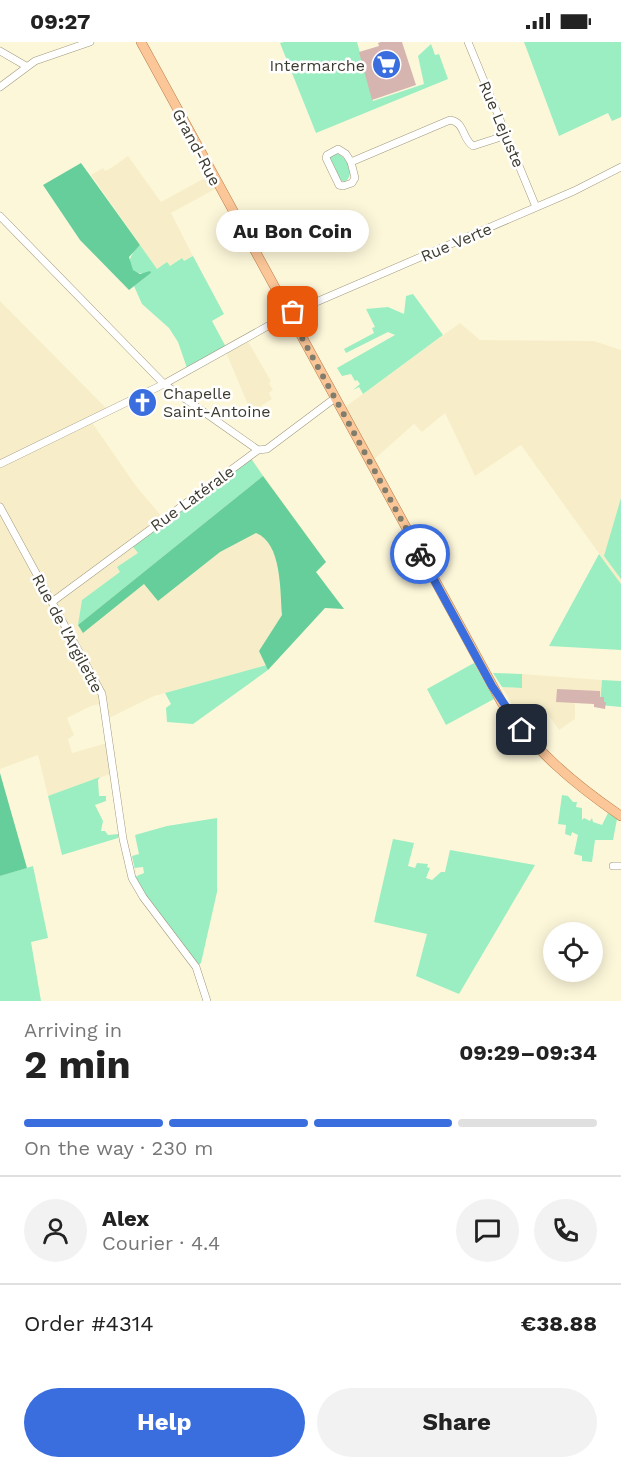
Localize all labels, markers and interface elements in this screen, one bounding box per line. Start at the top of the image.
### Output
text: 09:27 [30,9,90,34]
supermarket icon: Intermarche [370,49,402,81]
place label: Intermarche [269,56,365,75]
street label: Rue Lejuste [475,78,528,170]
street label: Grand-Rue [168,105,225,189]
callout: Au Bon Coin [216,210,370,252]
text: Au Bon Coin [233,219,352,243]
street label: Rue Verte [418,219,495,266]
pin [267,286,318,337]
icon: bag [276,295,309,328]
place label: Chapelle Saint-Antoine [163,384,271,421]
church icon: Chapelle Saint-Antoine [126,386,158,418]
street label: Rue Latérale [147,462,238,535]
courier [390,524,450,584]
icon: bike [404,538,437,571]
street label: Rue de l'Argilette [28,571,107,696]
pin [496,704,547,755]
icon: home [505,713,538,746]
map controls [543,922,603,982]
button: locate [543,922,603,982]
text: Arriving in [24,1018,122,1042]
text: 09:29–09:34 [459,1040,597,1065]
text: 2 min [24,1042,131,1087]
text: On the way · 230 m [24,1136,213,1160]
button: person [24,1199,87,1262]
button: chat [456,1199,519,1262]
button: phone [534,1199,597,1262]
text: Alex [102,1206,149,1231]
text: Courier · 4.4 [102,1231,220,1255]
text: Order #4314 [24,1311,154,1336]
text: €38.88 [521,1311,597,1336]
button: Help [24,1388,305,1457]
button: Share [317,1388,597,1457]

